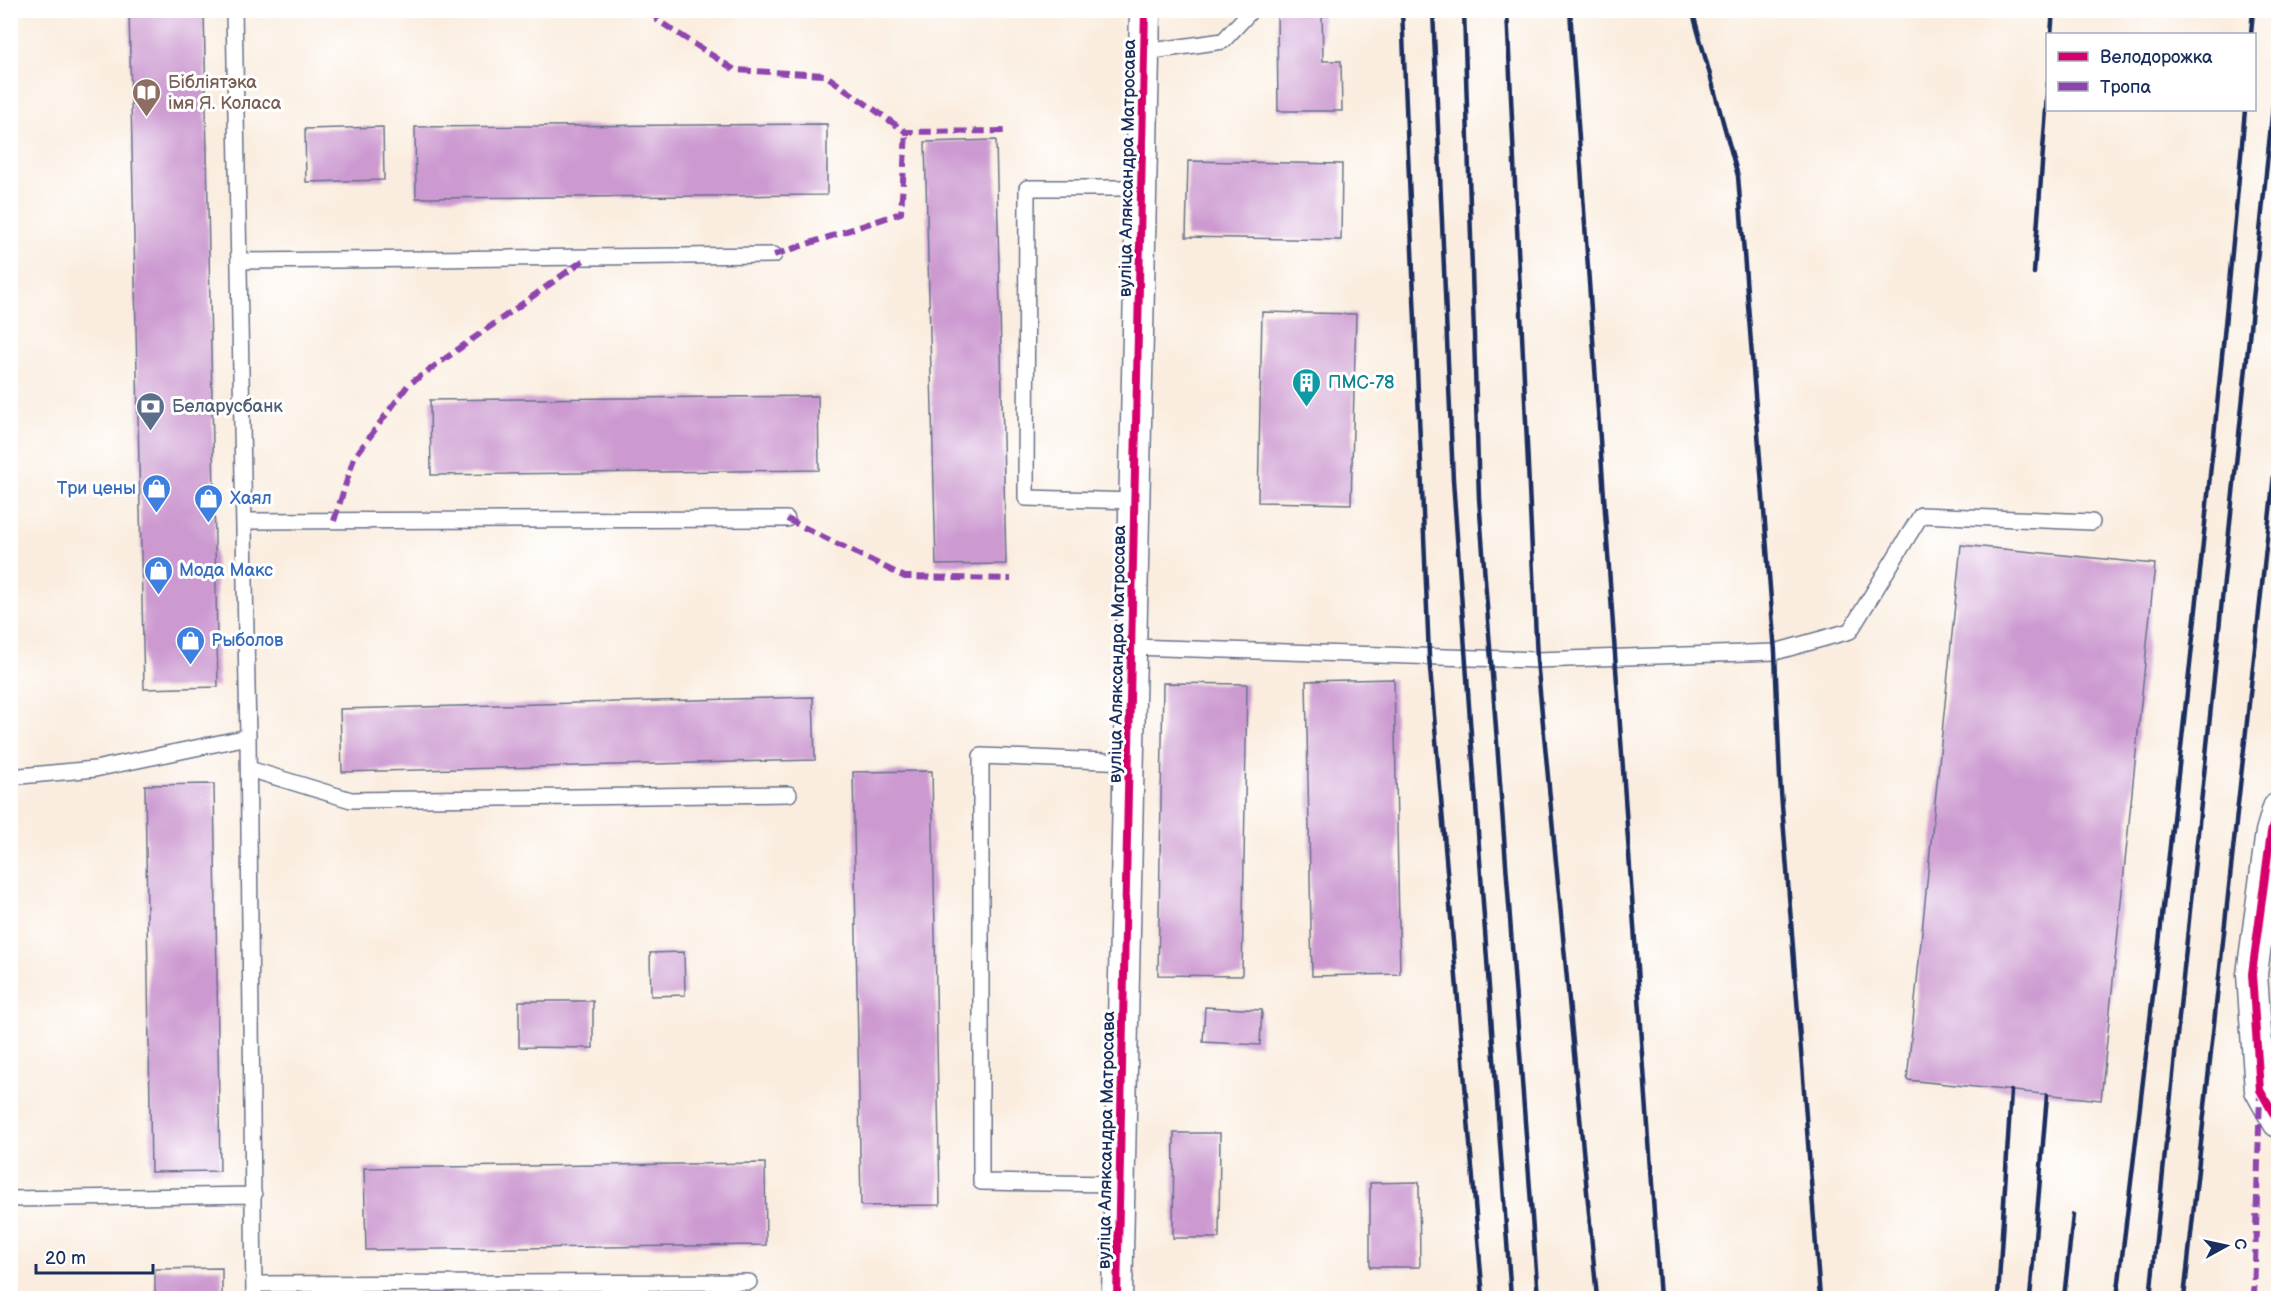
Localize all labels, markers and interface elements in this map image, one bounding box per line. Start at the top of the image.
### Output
legend [2046,33,2256,111]
street label: вуліца Аляксандра Матросава [1115,38,1140,297]
text: Велодорожка [2100,47,2213,68]
place label: Бібліятэка імя Я. Коласа [168,72,282,114]
library icon: Бібліятэка імя Я. Коласа [131,76,163,118]
text: Тропа [2100,77,2151,98]
building icon: ПМС-78 [1291,366,1323,408]
place label: ПМС-78 [1328,372,1395,393]
bank icon: Беларусбанк [135,390,167,432]
place label: Беларусбанк [172,396,283,417]
shop icon: Три цены [141,472,173,514]
place label: Три цены [57,478,136,499]
shop icon: Хаял [193,482,225,524]
place label: Хаял [230,488,272,509]
street label: вуліца Аляксандра Матросава [1105,524,1130,783]
shop icon: Мода Макс [142,554,174,596]
place label: Мода Макс [179,560,273,581]
shop icon: Рыболов [174,624,206,666]
place label: Рыболов [211,630,284,651]
street label: вуліца Аляксандра Матросава [1094,1010,1119,1269]
north arrow [2196,1216,2256,1276]
scale bar [36,1237,153,1275]
text: С [2229,1237,2250,1251]
text: 20 m [45,1248,86,1269]

